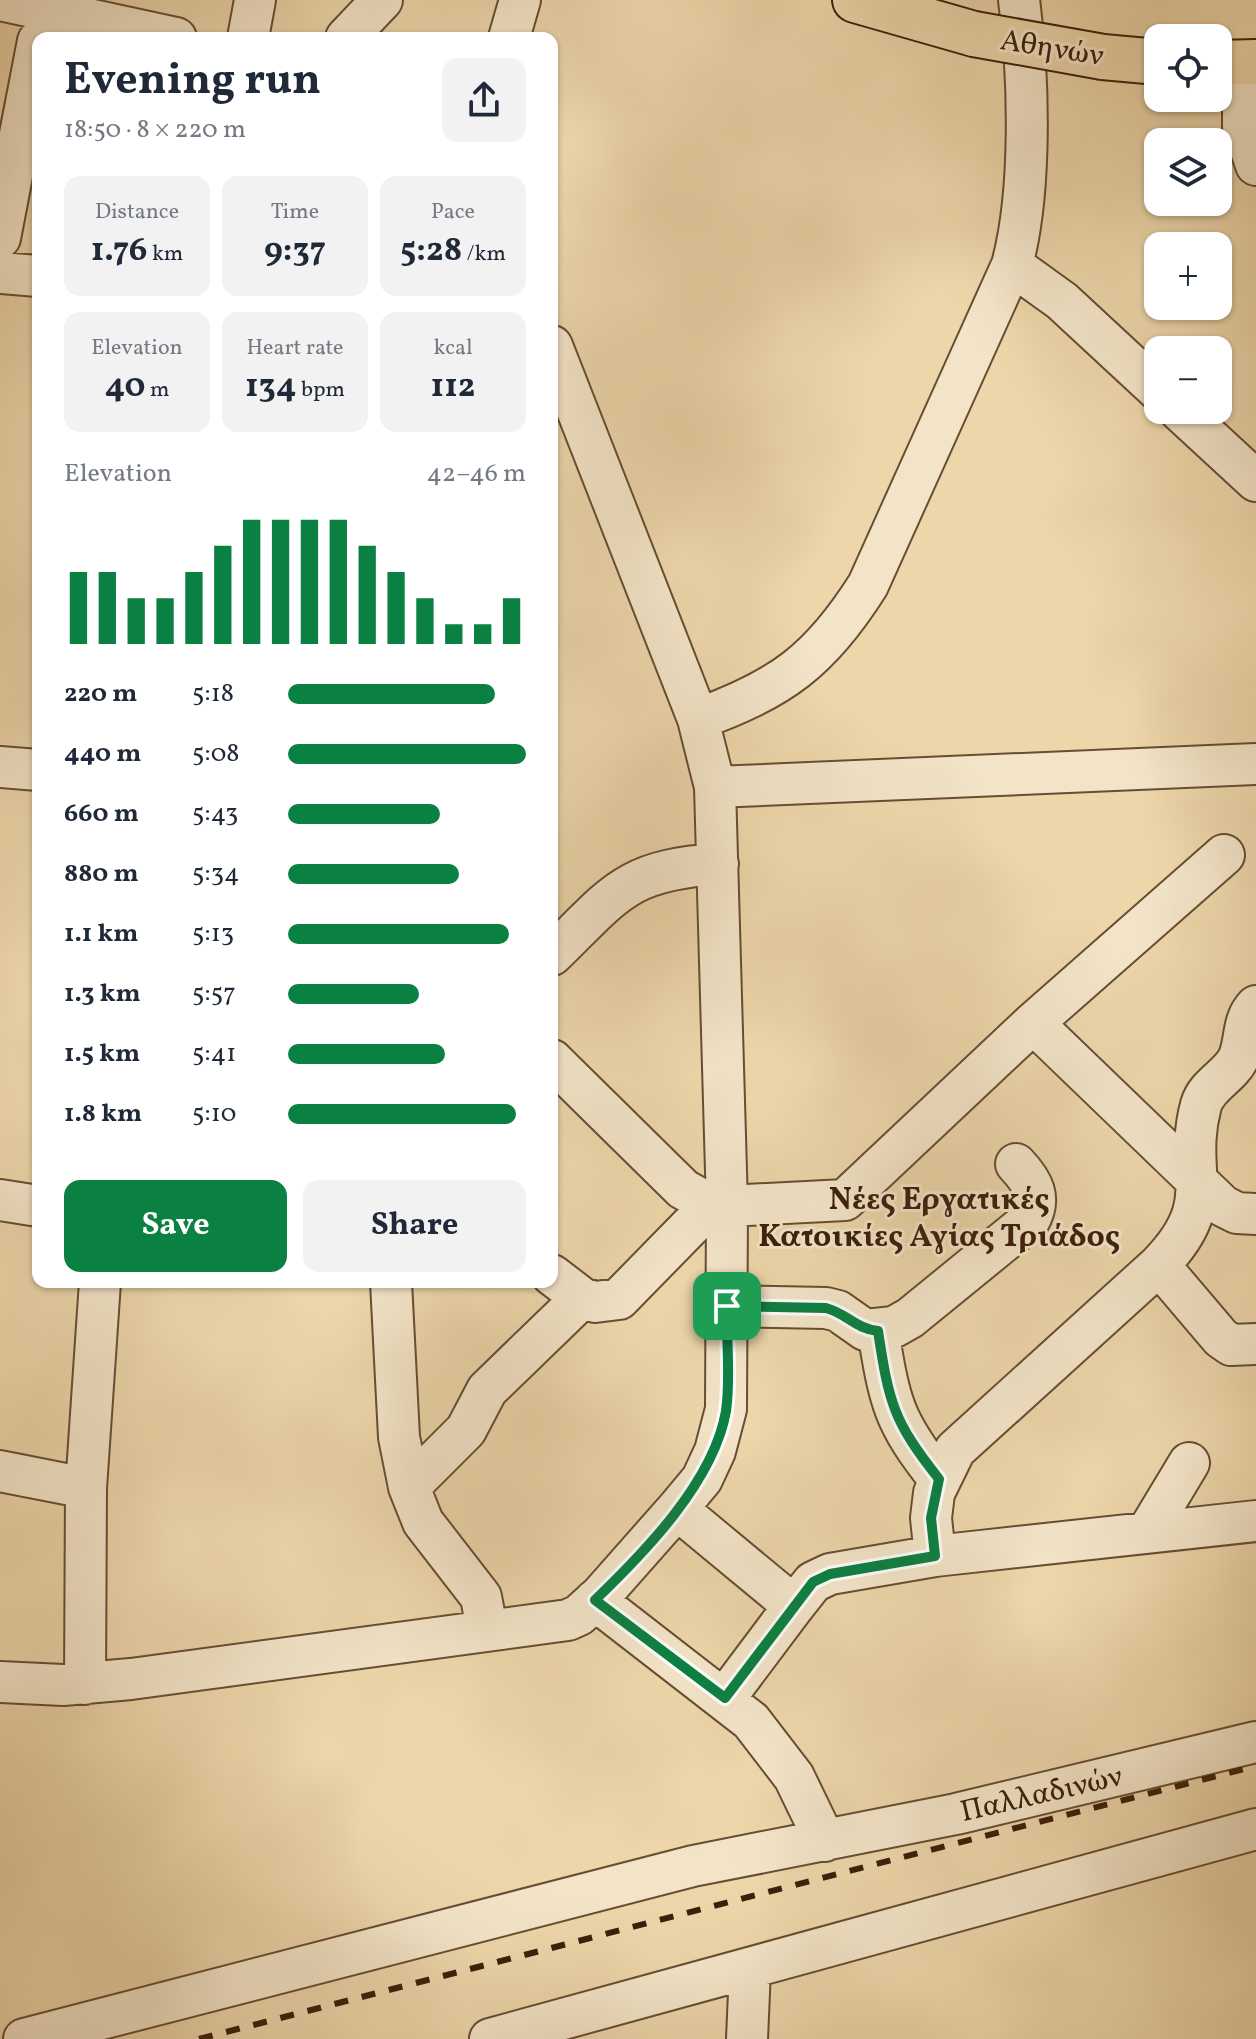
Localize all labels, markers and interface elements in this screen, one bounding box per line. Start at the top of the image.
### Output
street label: Αθηνών [997,20,1106,78]
map controls [1144,24,1232,424]
button: locate [1144,24,1232,112]
text: Evening run [64,51,321,112]
button: share [442,58,526,142]
text: 18:50 · 8 × 220 m [64,112,246,148]
button: layers [1144,128,1232,216]
text: Distance [95,197,179,228]
text: Time [271,197,319,228]
text: Pace [431,197,475,228]
text: 1.76 [91,228,147,275]
text: 9:37 [264,228,326,275]
text: 5:28 [400,228,462,275]
button: + [1144,232,1232,320]
text: km [147,239,183,270]
text: /km [462,239,506,270]
text: Elevation [91,333,183,364]
text: Heart rate [246,333,344,364]
text: kcal [433,333,473,364]
button: − [1144,336,1232,424]
text: 40 [105,364,146,411]
text: 134 [245,364,297,411]
text: 112 [430,364,476,411]
text: m [146,375,169,406]
text: bpm [297,375,345,406]
text: Elevation [64,456,172,492]
text: 42–46 m [426,456,526,492]
text: 220 m [64,676,137,712]
text: 5:18 [192,676,234,712]
text: 440 m [64,736,141,772]
text: 5:08 [192,736,239,772]
text: 660 m [64,796,139,832]
text: 5:43 [192,796,238,832]
text: 880 m [64,856,139,892]
text: 5:34 [192,856,240,892]
text: 1.1 km [64,916,138,952]
text: 5:13 [192,916,234,952]
text: 1.3 km [64,976,141,1012]
text: 5:57 [192,976,236,1012]
text: 1.5 km [64,1036,140,1072]
text: 5:41 [192,1036,236,1072]
text: 1.8 km [64,1096,142,1132]
text: 5:10 [192,1096,236,1132]
district label: Νέες Εργατικές Κατοικίες Αγίας Τριάδος [758,1179,1120,1260]
button: Save [64,1180,287,1272]
button: Share [303,1180,526,1272]
pin [693,1272,761,1340]
icon: arrive [705,1284,749,1328]
street label: Παλλαδινών [957,1756,1126,1834]

